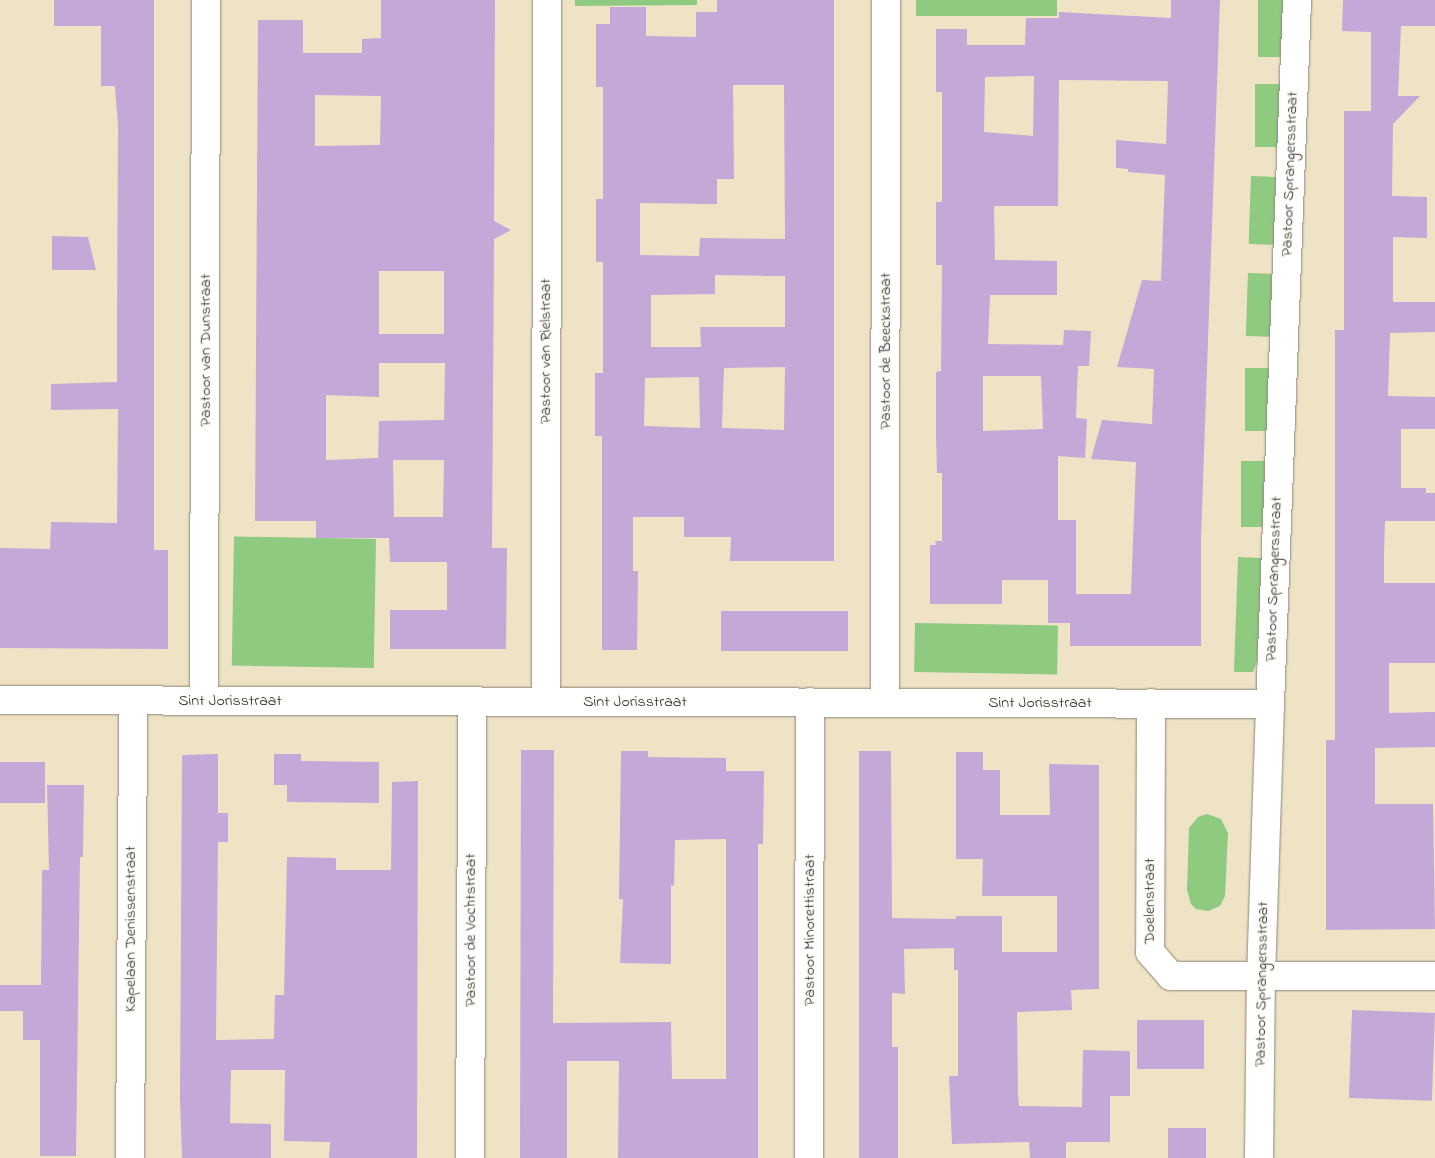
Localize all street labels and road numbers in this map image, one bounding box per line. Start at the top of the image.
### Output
street label: Pastoor Sprangersstraat [1278,91,1302,257]
street label: Pastoor de Beeckstraat [876,273,896,429]
street label: Pastoor van Dunstraat [196,274,216,426]
street label: Pastoor van Rielstraat [536,278,556,424]
street label: Pastoor Sprangersstraat [1262,496,1286,662]
street label: Sint Jorisstraat [178,691,282,711]
street label: Sint Jorisstraat [583,692,687,712]
street label: Sint Jorisstraat [988,693,1092,713]
street label: Kapelaan Denissenstraat [121,846,141,1012]
street label: Pastoor de Vochtstraat [461,853,481,1007]
street label: Pastoor Minorettistraat [800,854,820,1006]
street label: Doelenstraat [1140,858,1160,944]
street label: Pastoor Sprangersstraat [1251,901,1273,1067]

